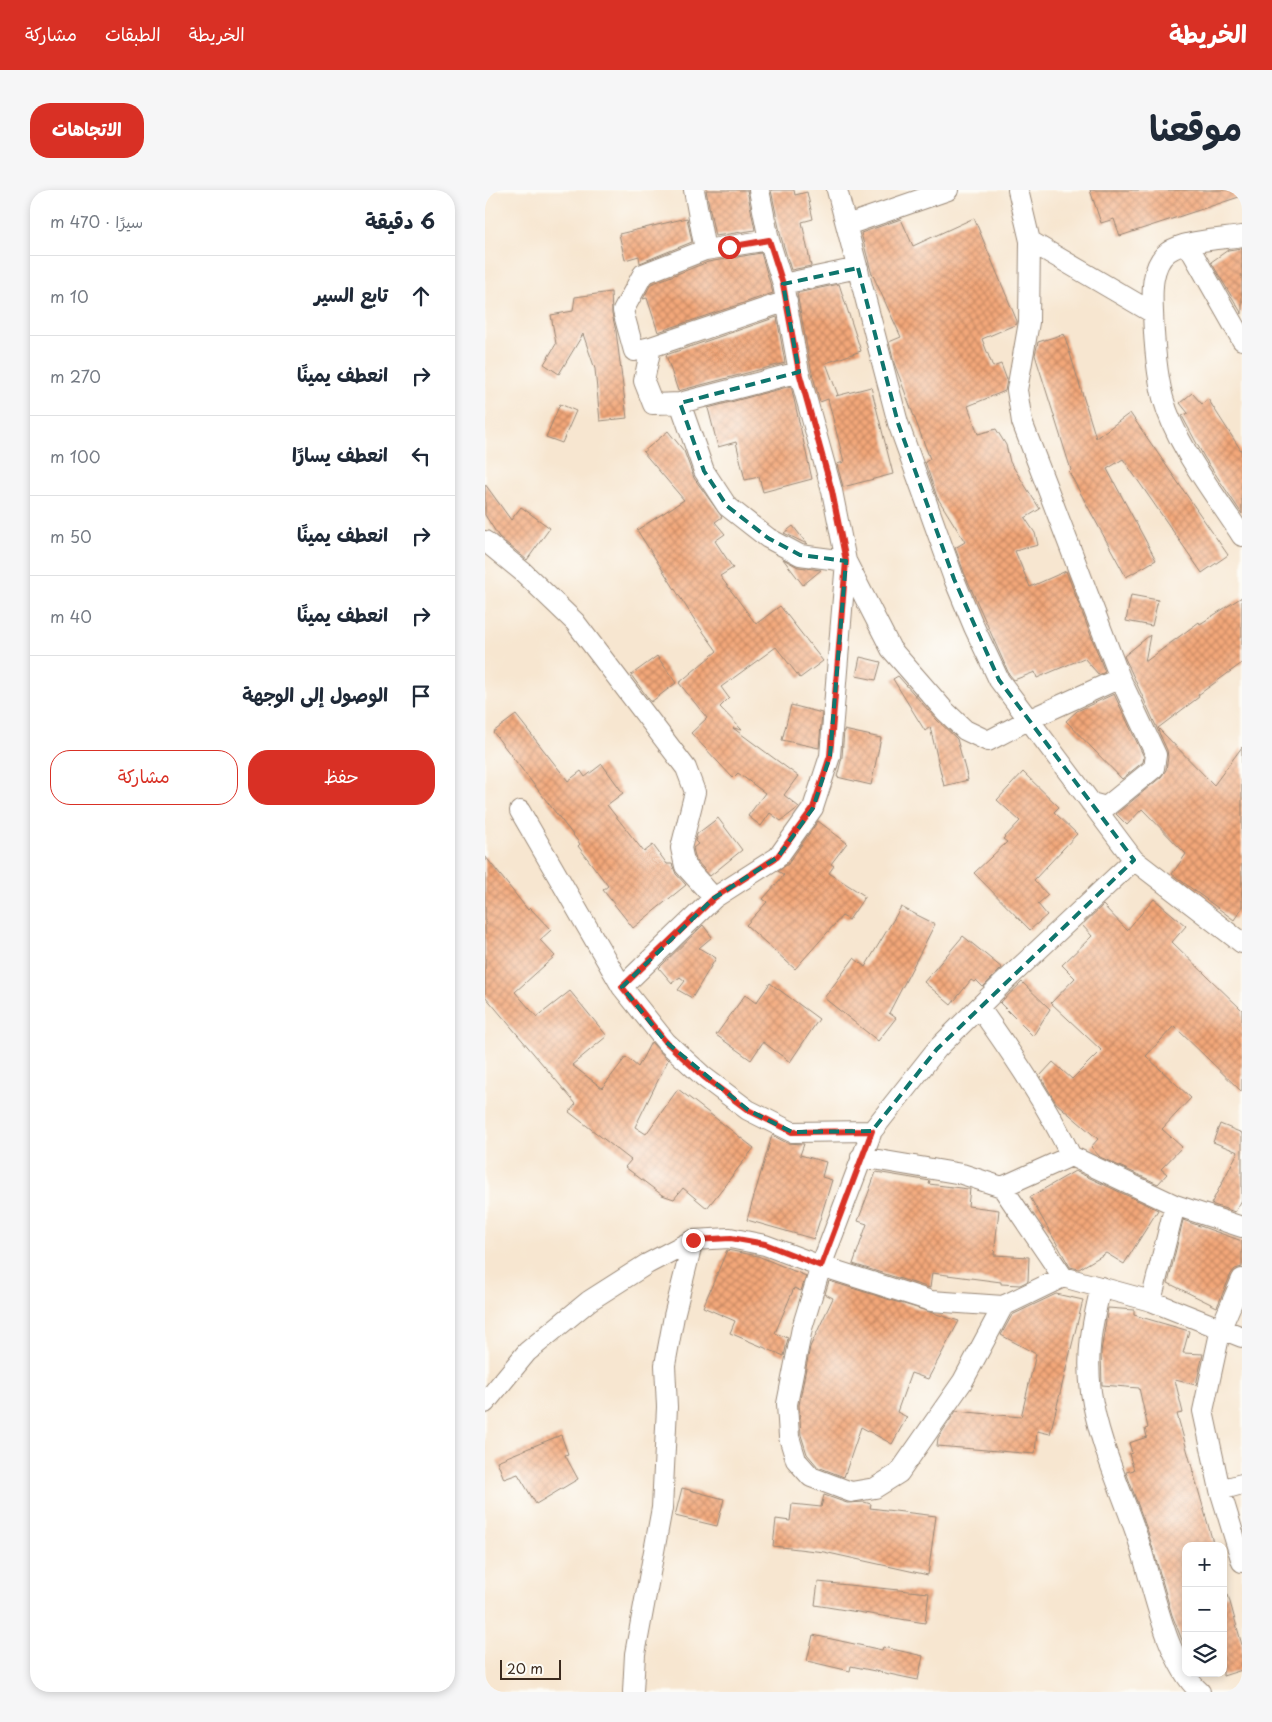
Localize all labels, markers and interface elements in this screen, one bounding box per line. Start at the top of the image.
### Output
text: الخريطة [1169,15,1247,51]
text: مشاركة [25,20,77,47]
text: الطبقات [105,20,161,47]
text: الخريطة [189,20,245,47]
text: موقعنا [1149,100,1242,153]
button: الاتجاهات [30,103,144,158]
text: 6 دقيقة [365,204,435,236]
text: سيرًا · 470 m [50,209,143,233]
route start [718,236,741,259]
text: تابع السير [314,280,388,308]
icon: ahead [407,282,435,310]
text: 10 m [50,284,89,308]
text: انعطف يمينًا [297,360,388,388]
icon: right [407,362,435,390]
text: 270 m [50,364,101,388]
text: انعطف يسارًا [292,440,388,468]
icon: left [407,442,435,470]
text: 100 m [50,444,100,468]
text: انعطف يمينًا [297,520,388,548]
icon: right [407,522,435,550]
text: 50 m [50,524,92,548]
text: انعطف يمينًا [297,600,388,628]
icon: right [407,602,435,630]
text: 40 m [50,604,92,628]
text: الوصول إلى الوجهة [242,680,388,708]
icon: arrive [407,682,435,710]
button: مشاركة [50,750,238,805]
button: حفظ [248,750,435,805]
route end [682,1229,705,1252]
map controls [1182,1542,1227,1677]
button: + [1182,1542,1227,1587]
button: − [1182,1587,1227,1632]
button: layers [1182,1632,1227,1677]
scale bar [500,1657,561,1680]
text: 20 m [507,1658,543,1679]

